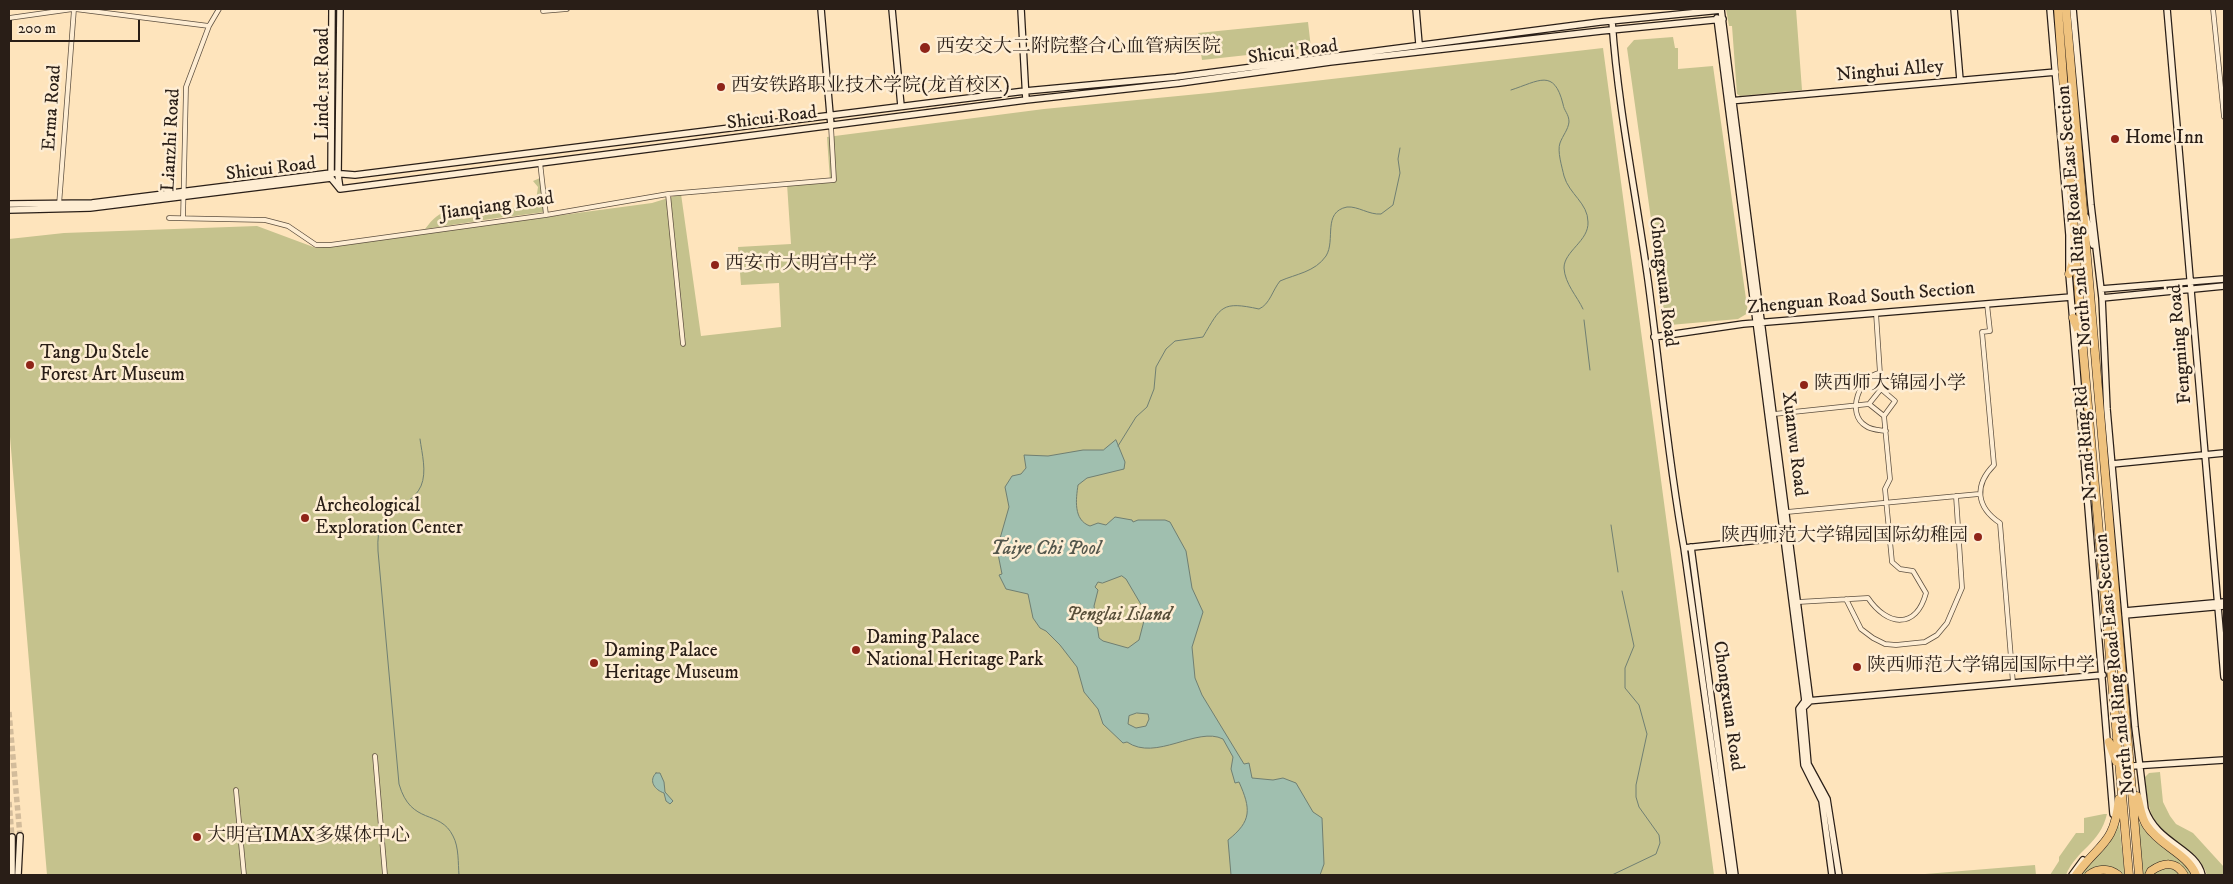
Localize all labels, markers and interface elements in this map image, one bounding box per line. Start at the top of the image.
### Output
scale bar [12,10,142,42]
text: 200 m [18,19,56,38]
street label: Linde 1st Road [313,28,335,140]
street label: Shicui Road [1247,35,1339,71]
place label: 西安交大二附院整合心血管病医院 [936,37,1221,59]
marker: 西安交大二附院整合心血管病医院 [918,41,932,55]
street label: Ninghui Alley [1835,56,1945,88]
street label: Erma Road [39,64,67,152]
place label: 西安铁路职业技术学院(龙首校区) [731,76,1010,98]
marker: 西安铁路职业技术学院(龙首校区) [715,81,727,93]
street label: North 2nd Ring Road East Section [2053,84,2099,348]
street label: Lianzhi Road [158,88,186,192]
street label: Shicui Road [726,102,818,136]
place label: Home Inn [2125,128,2204,150]
marker: Home Inn [2109,133,2121,145]
street label: Shicui Road [225,153,317,187]
street label: Jianqiang Road [439,188,555,226]
street label: Chongxuan Road [1643,216,1681,348]
place label: 西安市大明宫中学 [725,254,877,276]
marker: 西安市大明宫中学 [709,259,721,271]
street label: Zhenguan Road South Section [1746,278,1976,320]
street label: Fengming Road [2164,283,2198,405]
place label: Tang Du Stele Forest Art Museum [40,343,185,387]
marker: Tang Du Stele Forest Art Museum [24,359,36,371]
place label: 陕西师大锦园小学 [1814,374,1966,396]
marker: 陕西师大锦园小学 [1798,379,1810,391]
street label: N 2nd Ring Rd [2071,385,2103,501]
street label: Xuanwu Road [1775,390,1811,498]
place label: Archeological Exploration Center [315,496,463,540]
marker: Archeological Exploration Center [299,512,311,524]
place label: 陕西师范大学锦园国际幼稚园 [1721,526,1968,548]
marker: 陕西师范大学锦园国际幼稚园 [1972,531,1984,543]
street label: North 2nd Ring Road East Section [2091,532,2141,796]
water label: Taiye Chi Pool [991,538,1101,562]
park label: Penglai Island [1067,605,1171,627]
place label: Daming Palace National Heritage Park [866,628,1043,672]
street label: Chongxuan Road [1707,640,1747,772]
place label: Daming Palace Heritage Museum [604,641,739,685]
marker: Daming Palace National Heritage Park [850,644,862,656]
place label: 陕西师范大学锦园国际中学 [1867,656,2095,678]
marker: Daming Palace Heritage Museum [588,657,600,669]
marker: 陕西师范大学锦园国际中学 [1851,661,1863,673]
place label: 大明宫IMAX多媒体中心 [207,826,410,848]
marker: 大明宫IMAX多媒体中心 [191,831,203,843]

